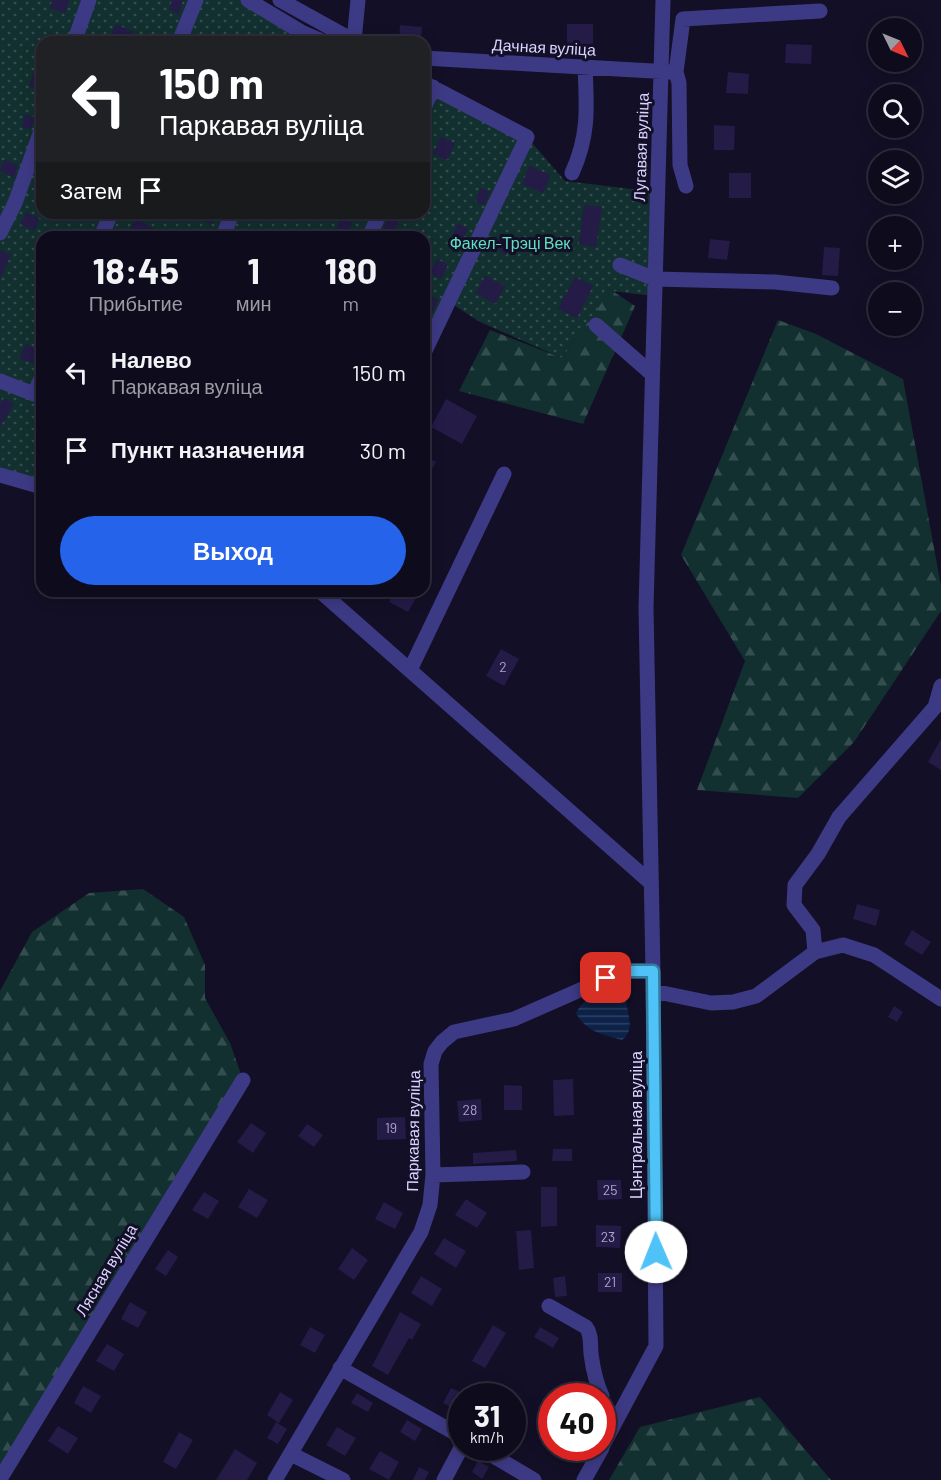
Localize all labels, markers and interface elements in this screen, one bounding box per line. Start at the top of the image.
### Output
north arrow [868,18,922,72]
map controls [868,18,922,336]
street label: Дачная вуліца [492,34,597,59]
text: 150 m [159,57,264,107]
icon: left [60,60,138,138]
button: search [868,84,922,138]
street label: Лугавая вуліца [629,92,652,202]
text: Паркавая вуліца [159,108,364,140]
button: layers [868,150,922,204]
icon: arrive [134,174,167,207]
text: Затем [60,177,122,203]
button: + [868,216,922,270]
park label: Факел-Трэці Век [450,233,571,252]
text: 18:45 [93,248,179,291]
text: 1 [247,248,260,291]
text: 180 [324,248,377,291]
button: − [868,282,922,336]
text: Прибытие [89,291,183,315]
text: мин [236,291,272,315]
text: m [343,291,359,315]
text: Налево [111,346,192,372]
icon: left [60,356,93,389]
text: 150 m [352,359,406,385]
text: Паркавая вуліца [111,374,263,398]
icon: arrive [60,434,93,467]
text: Пункт назначения [111,436,305,462]
text: 30 m [360,437,406,463]
button: Выход [60,516,406,585]
house number: 2 [499,658,507,675]
pin [580,952,631,1003]
icon: arrive [589,961,622,994]
street label: Цэнтральная вуліца [626,1051,645,1199]
street label: Паркавая вуліца [402,1070,423,1192]
house number: 28 [463,1101,477,1118]
house number: 19 [385,1119,397,1136]
house number: 25 [603,1181,617,1198]
street label: Лясная вуліца [71,1220,140,1319]
position arrow [624,1220,688,1284]
house number: 23 [601,1228,615,1245]
house number: 21 [604,1273,616,1290]
speed limit sign: 40 [538,1383,616,1461]
text: 31 [474,1397,500,1433]
text: km/h [470,1428,504,1446]

